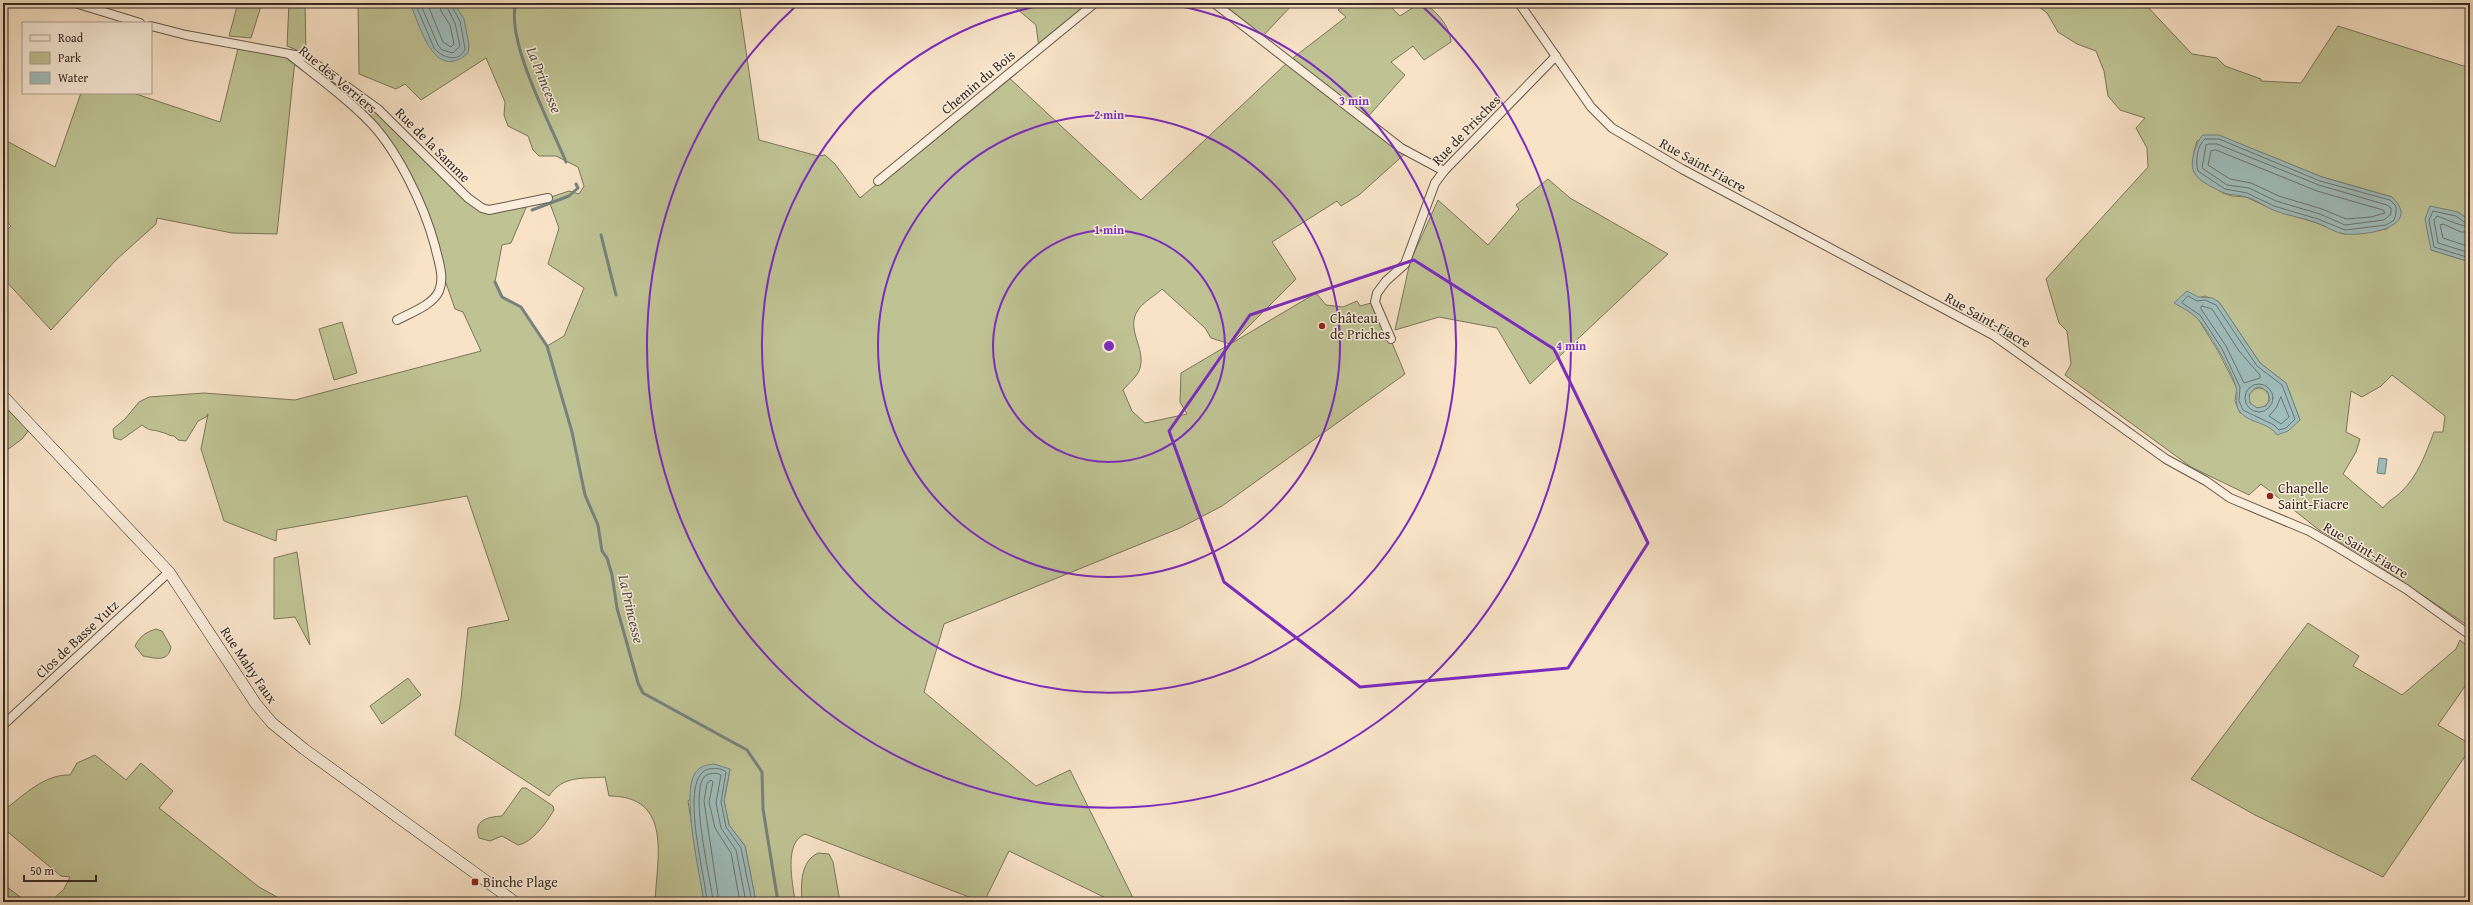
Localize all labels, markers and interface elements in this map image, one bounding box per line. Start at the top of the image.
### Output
legend [22,22,152,94]
text: Road [58,29,84,46]
street label: Rue des Verriers [295,40,381,118]
water label: La Princesse [521,42,567,116]
street label: Chemin du Bois [937,45,1019,119]
text: Park [58,49,82,66]
text: Water [58,69,88,86]
street label: Rue de Prisches [1427,90,1505,170]
text: 3 min [1339,92,1369,109]
street label: Rue de la Samme [391,103,475,187]
text: 2 min [1094,106,1124,123]
street label: Rue Saint-Fiacre [1656,133,1750,197]
text: 1 min [1094,221,1124,238]
street label: Rue Saint-Fiacre [1941,287,2035,353]
place label: Château de Priches [1330,308,1390,344]
marker: Château de Priches [1317,321,1327,331]
text: 4 min [1556,337,1586,354]
centre of rings [1102,339,1116,353]
place label: Chapelle Saint-Fiacre [2278,478,2349,514]
marker: Chapelle Saint-Fiacre [2265,491,2275,501]
street label: Rue Saint-Fiacre [2320,517,2413,584]
water label: La Princesse [613,571,650,645]
street label: Clos de Basse Yutz [31,595,123,683]
street label: Rue Mahy Faux [216,623,283,708]
scale bar [24,857,96,883]
text: 50 m [30,862,54,879]
place label: Binche Plage [483,872,558,892]
marker: Binche Plage [470,877,480,887]

